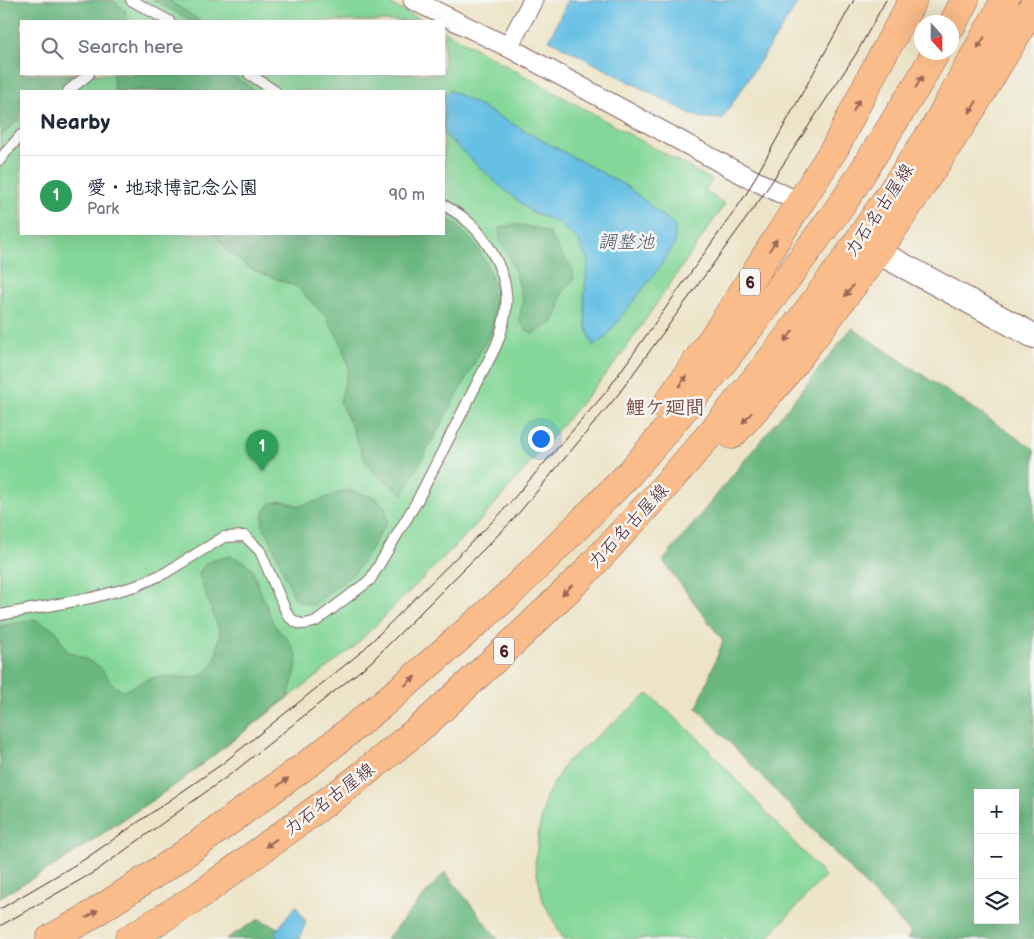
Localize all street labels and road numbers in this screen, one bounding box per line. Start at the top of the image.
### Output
street label: 力石名古屋線 [841,160,918,261]
road number: 6 [740,268,760,296]
street label: 力石名古屋線 [584,480,673,573]
road number: 6 [494,637,514,664]
street label: 力石名古屋線 [280,759,379,840]

